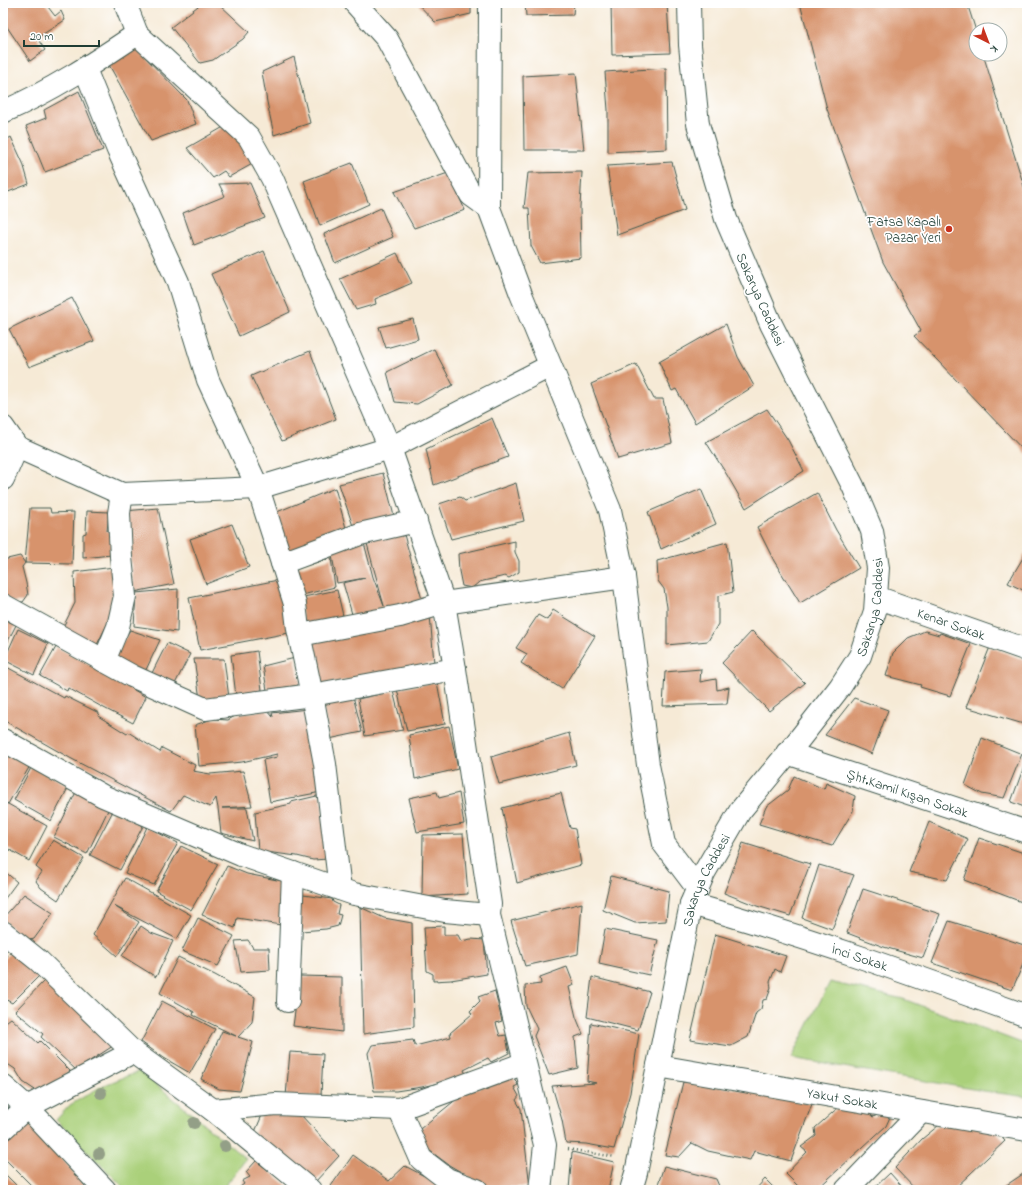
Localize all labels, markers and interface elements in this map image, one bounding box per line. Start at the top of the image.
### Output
scale bar [24,22,99,48]
north arrow [968,22,1008,62]
text: 20 m [30,28,53,46]
text: K [986,41,1001,57]
place label: Fatsa Kapalı Pazar Yeri [866,212,941,249]
marker: Fatsa Kapalı Pazar Yeri [944,224,954,234]
street label: Sakarya Caddesi [729,250,790,350]
street label: Sakarya Caddesi [851,556,890,660]
street label: Kenar Sokak [914,603,989,647]
street label: Şht.Kamil Kışan Sokak [844,764,972,824]
street label: Sakarya Caddesi [678,830,737,928]
street label: İnci Sokak [829,939,891,978]
street label: Yakut Sokak [805,1083,880,1116]

